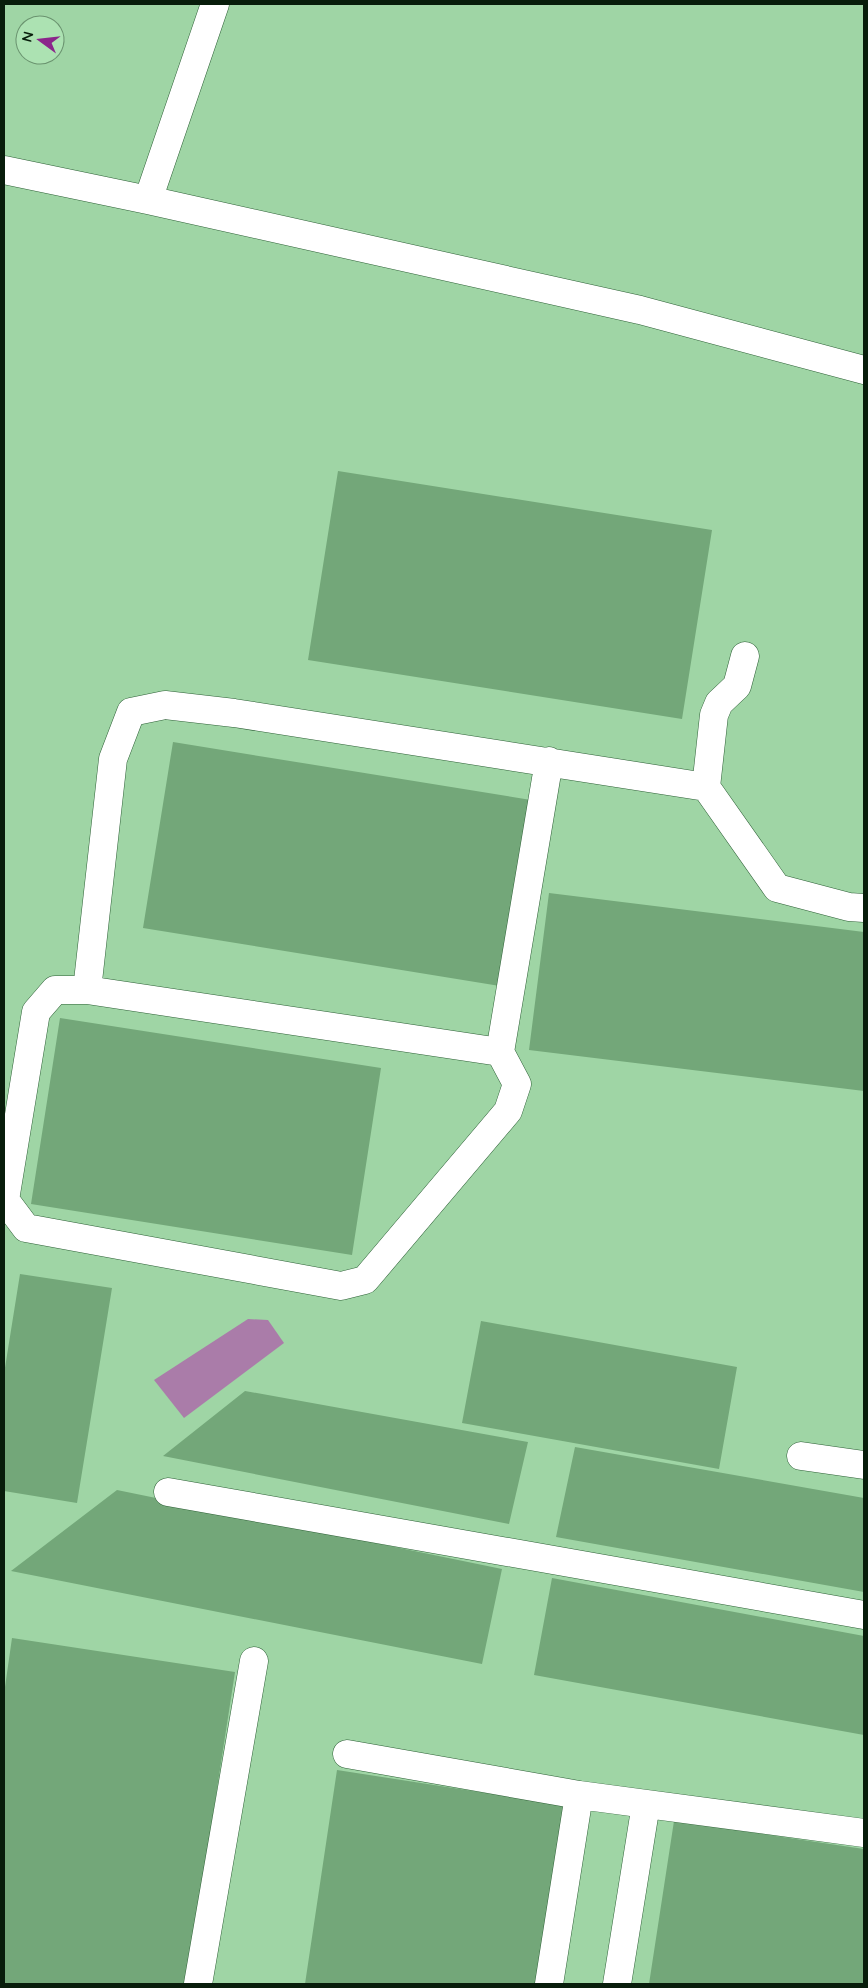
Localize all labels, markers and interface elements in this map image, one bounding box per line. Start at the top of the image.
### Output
north arrow [15,15,65,65]
text: N [17,29,37,44]

